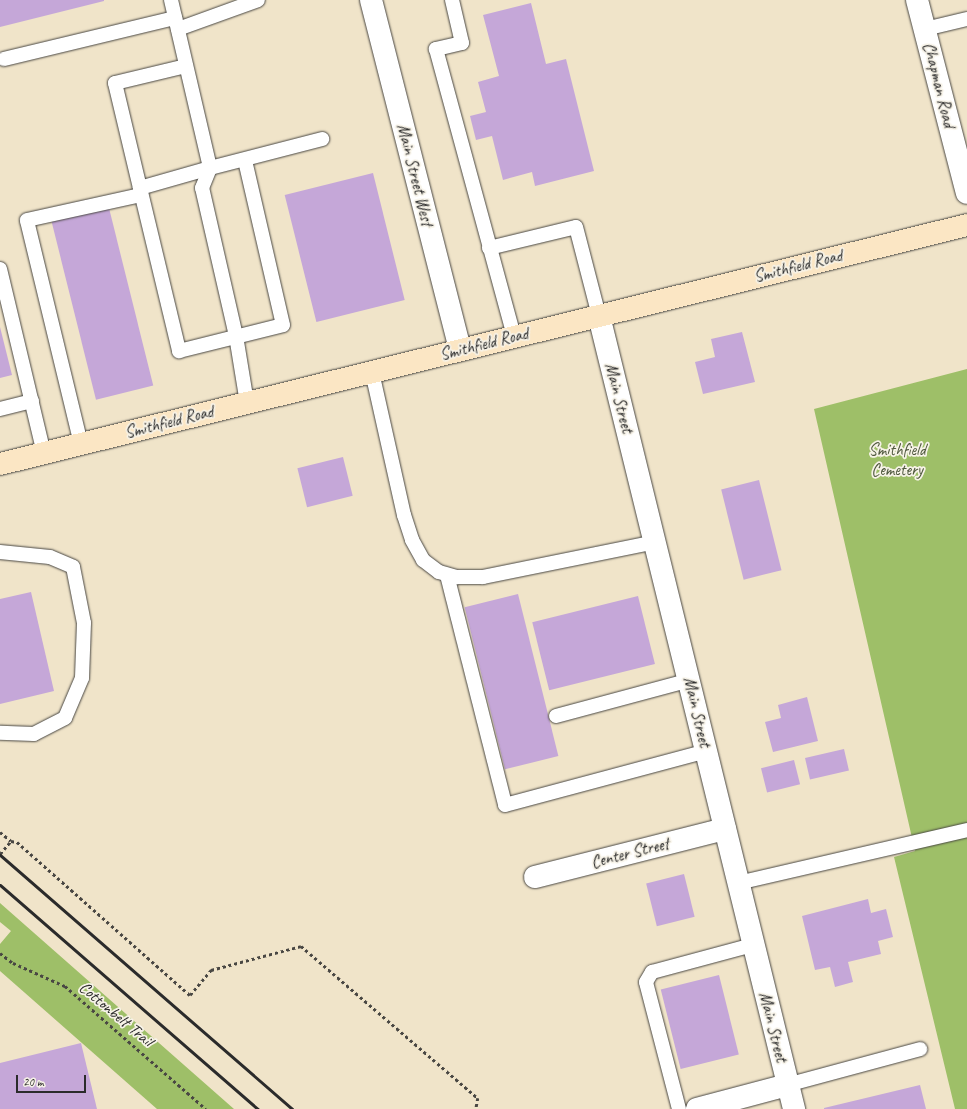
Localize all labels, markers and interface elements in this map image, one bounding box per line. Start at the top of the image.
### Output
street label: Chapman Road [919,41,959,129]
street label: Main Street West [392,122,438,228]
street label: Smithfield Road [752,245,844,287]
street label: Smithfield Road [438,323,530,365]
street label: Main Street [600,361,638,435]
street label: Smithfield Road [123,401,215,443]
park label: Smithfield Cemetery [868,440,926,480]
street label: Main Street [679,675,715,749]
street label: Center Street [589,833,671,873]
street label: Cottonbelt Trail [75,977,157,1051]
street label: Main Street [754,990,792,1064]
scale bar [18,1067,88,1093]
text: 20 m [23,1074,43,1090]

